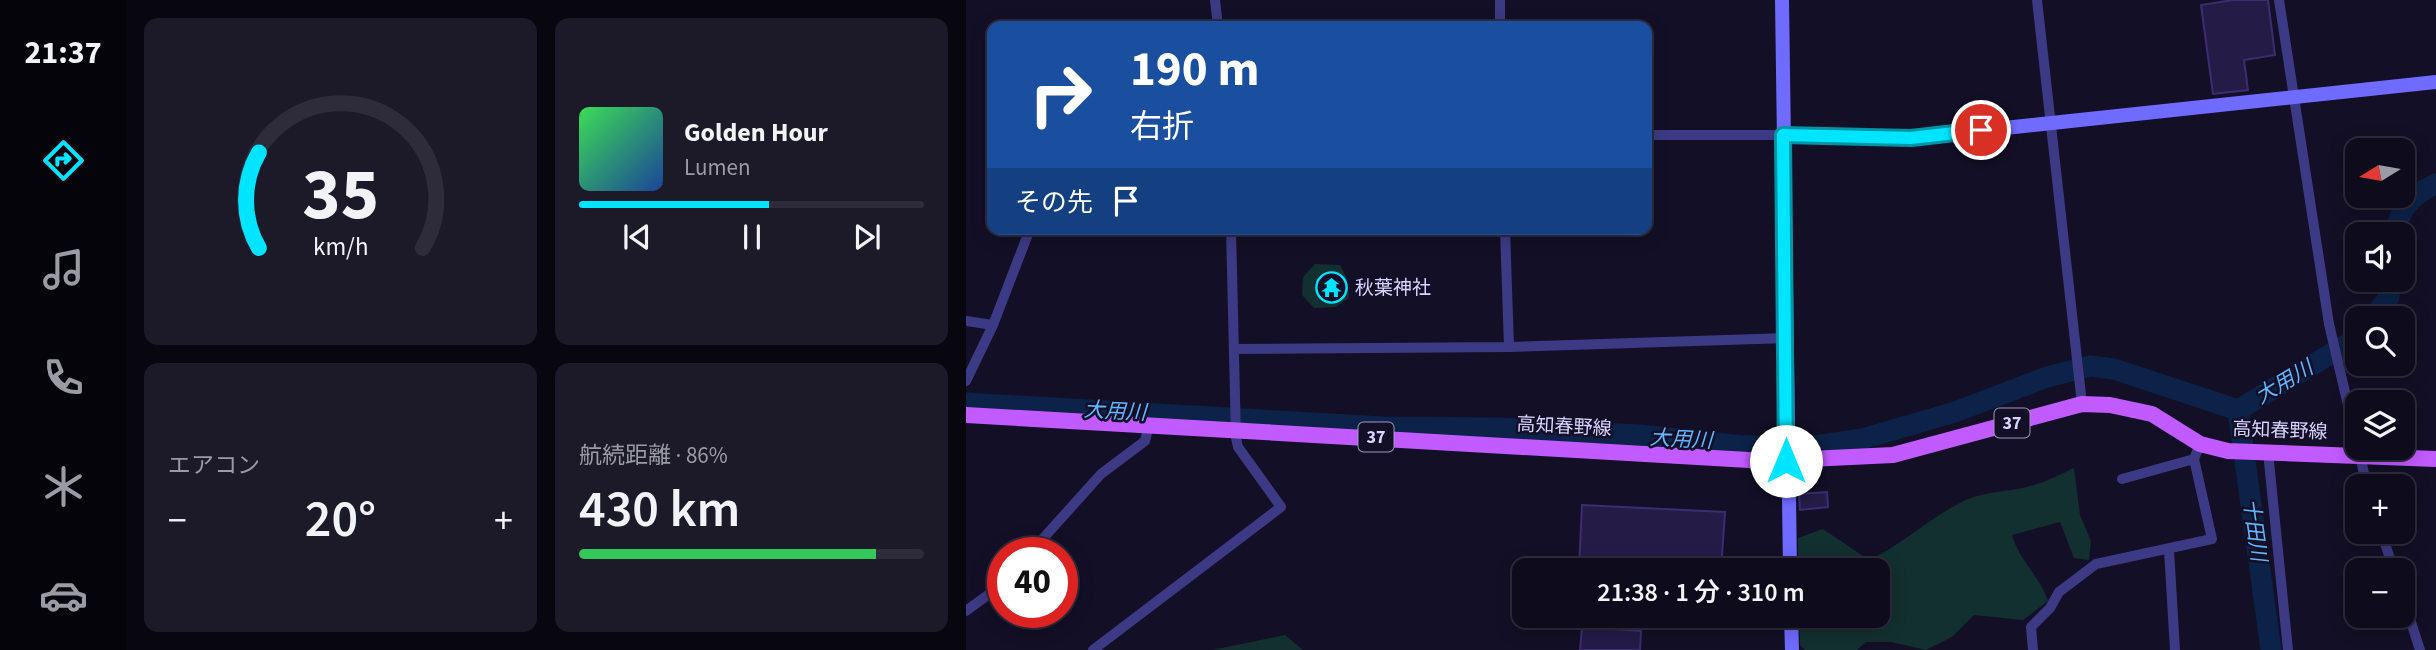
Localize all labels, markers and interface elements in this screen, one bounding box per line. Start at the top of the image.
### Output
text: 21:37 [24,30,102,76]
text: 190 m [1130,35,1259,105]
icon: right [1015,49,1106,140]
pin [1951,100,2011,160]
text: 右折 [1130,104,1194,150]
icon: arrive [1962,111,2000,149]
text: Golden Hour [684,114,828,151]
icon: directions [39,136,88,185]
north arrow [2345,138,2415,208]
map controls [2345,138,2415,628]
text: 35 [302,143,379,247]
text: Lumen [684,151,751,184]
icon: arrive [1107,182,1145,220]
text: その先 [1015,184,1093,221]
icon: previous [618,218,656,256]
icon: pause [733,218,771,256]
icon: next [848,218,886,256]
button: sound [2345,222,2415,292]
text: km/h [313,229,368,265]
icon: music [39,245,88,294]
temple icon: 秋葉神社 [1315,271,1349,305]
place label: 秋葉神社 [1355,275,1431,302]
button: search [2345,306,2415,376]
water label: 大用川 [2249,352,2320,411]
icon: phone [39,353,88,402]
button: layers [2345,390,2415,460]
water label: 大用川 [1083,394,1149,428]
road number: 37 [1994,408,2030,438]
street label: 高知春野線 [1516,411,1612,443]
street label: 高知春野線 [2232,416,2328,446]
road number: 37 [1358,422,1394,452]
water label: 大用川 [1649,422,1715,456]
position arrow [1749,424,1823,498]
text: 航続距離 · 86% [579,439,728,472]
text: エアコン [168,449,260,482]
icon: climate [39,462,88,511]
text: 430 km [579,473,740,547]
button: + [2345,474,2415,544]
text: 20° [305,483,376,557]
text: − [168,494,187,548]
text: + [494,494,513,548]
water label: 十田川 [2236,497,2275,565]
speed limit sign: 40 [987,537,1078,628]
button: − [2345,558,2415,628]
icon: car [39,571,88,620]
text: 21:38 · 1 分 · 310 m [1597,574,1805,611]

